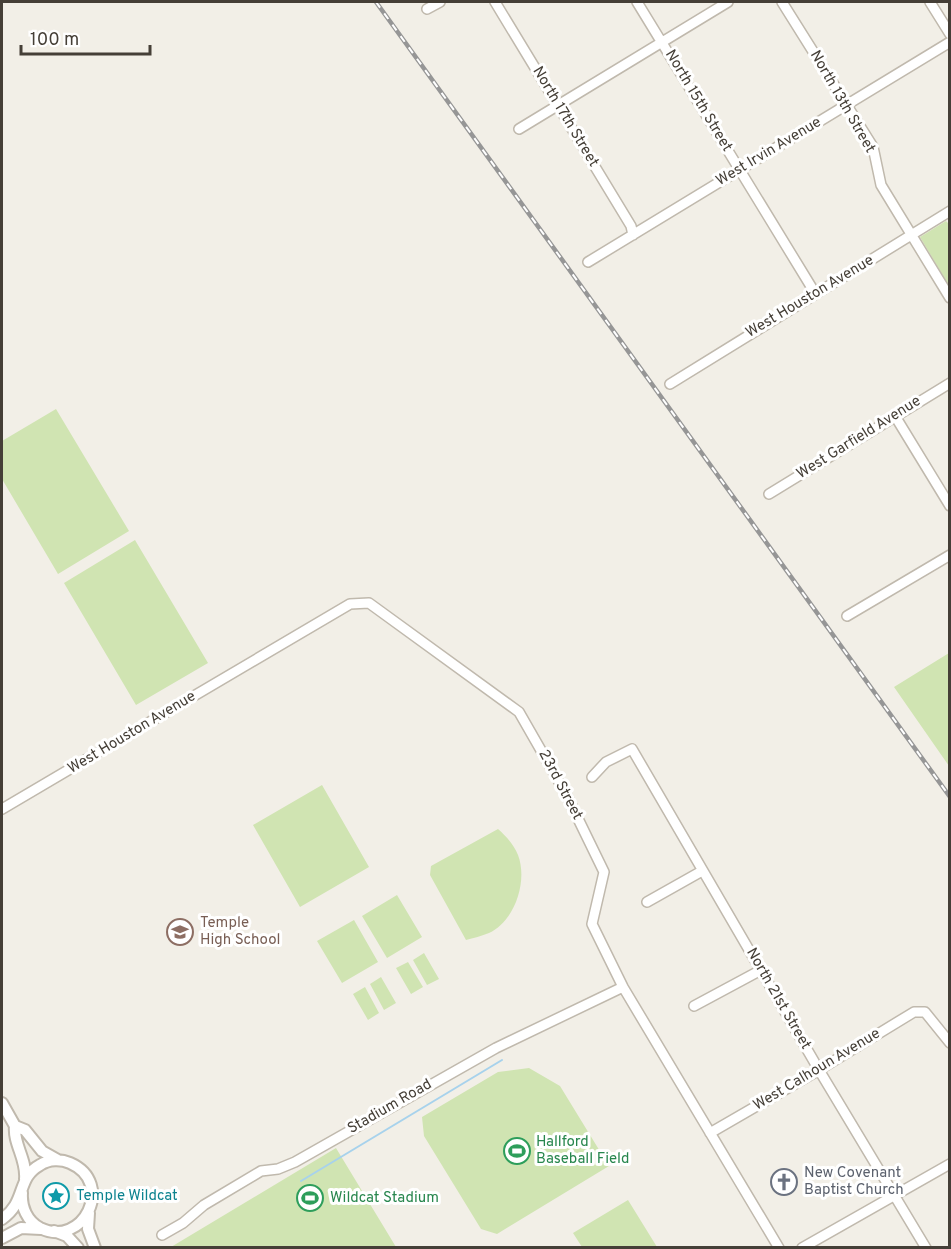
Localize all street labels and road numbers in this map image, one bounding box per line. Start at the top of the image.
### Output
street label: North 15th Street [660,46,736,156]
street label: North 13th Street [805,47,879,157]
street label: North 17th Street [528,63,602,171]
street label: West Irvin Avenue [713,113,825,191]
street label: West Houston Avenue [743,251,877,343]
street label: West Garfield Avenue [793,392,925,484]
street label: West Houston Avenue [65,687,199,779]
street label: 23rd Street [534,747,586,823]
street label: North 21st Street [741,945,815,1053]
street label: West Calhoun Avenue [750,1025,884,1115]
street label: Stadium Road [344,1075,436,1139]

